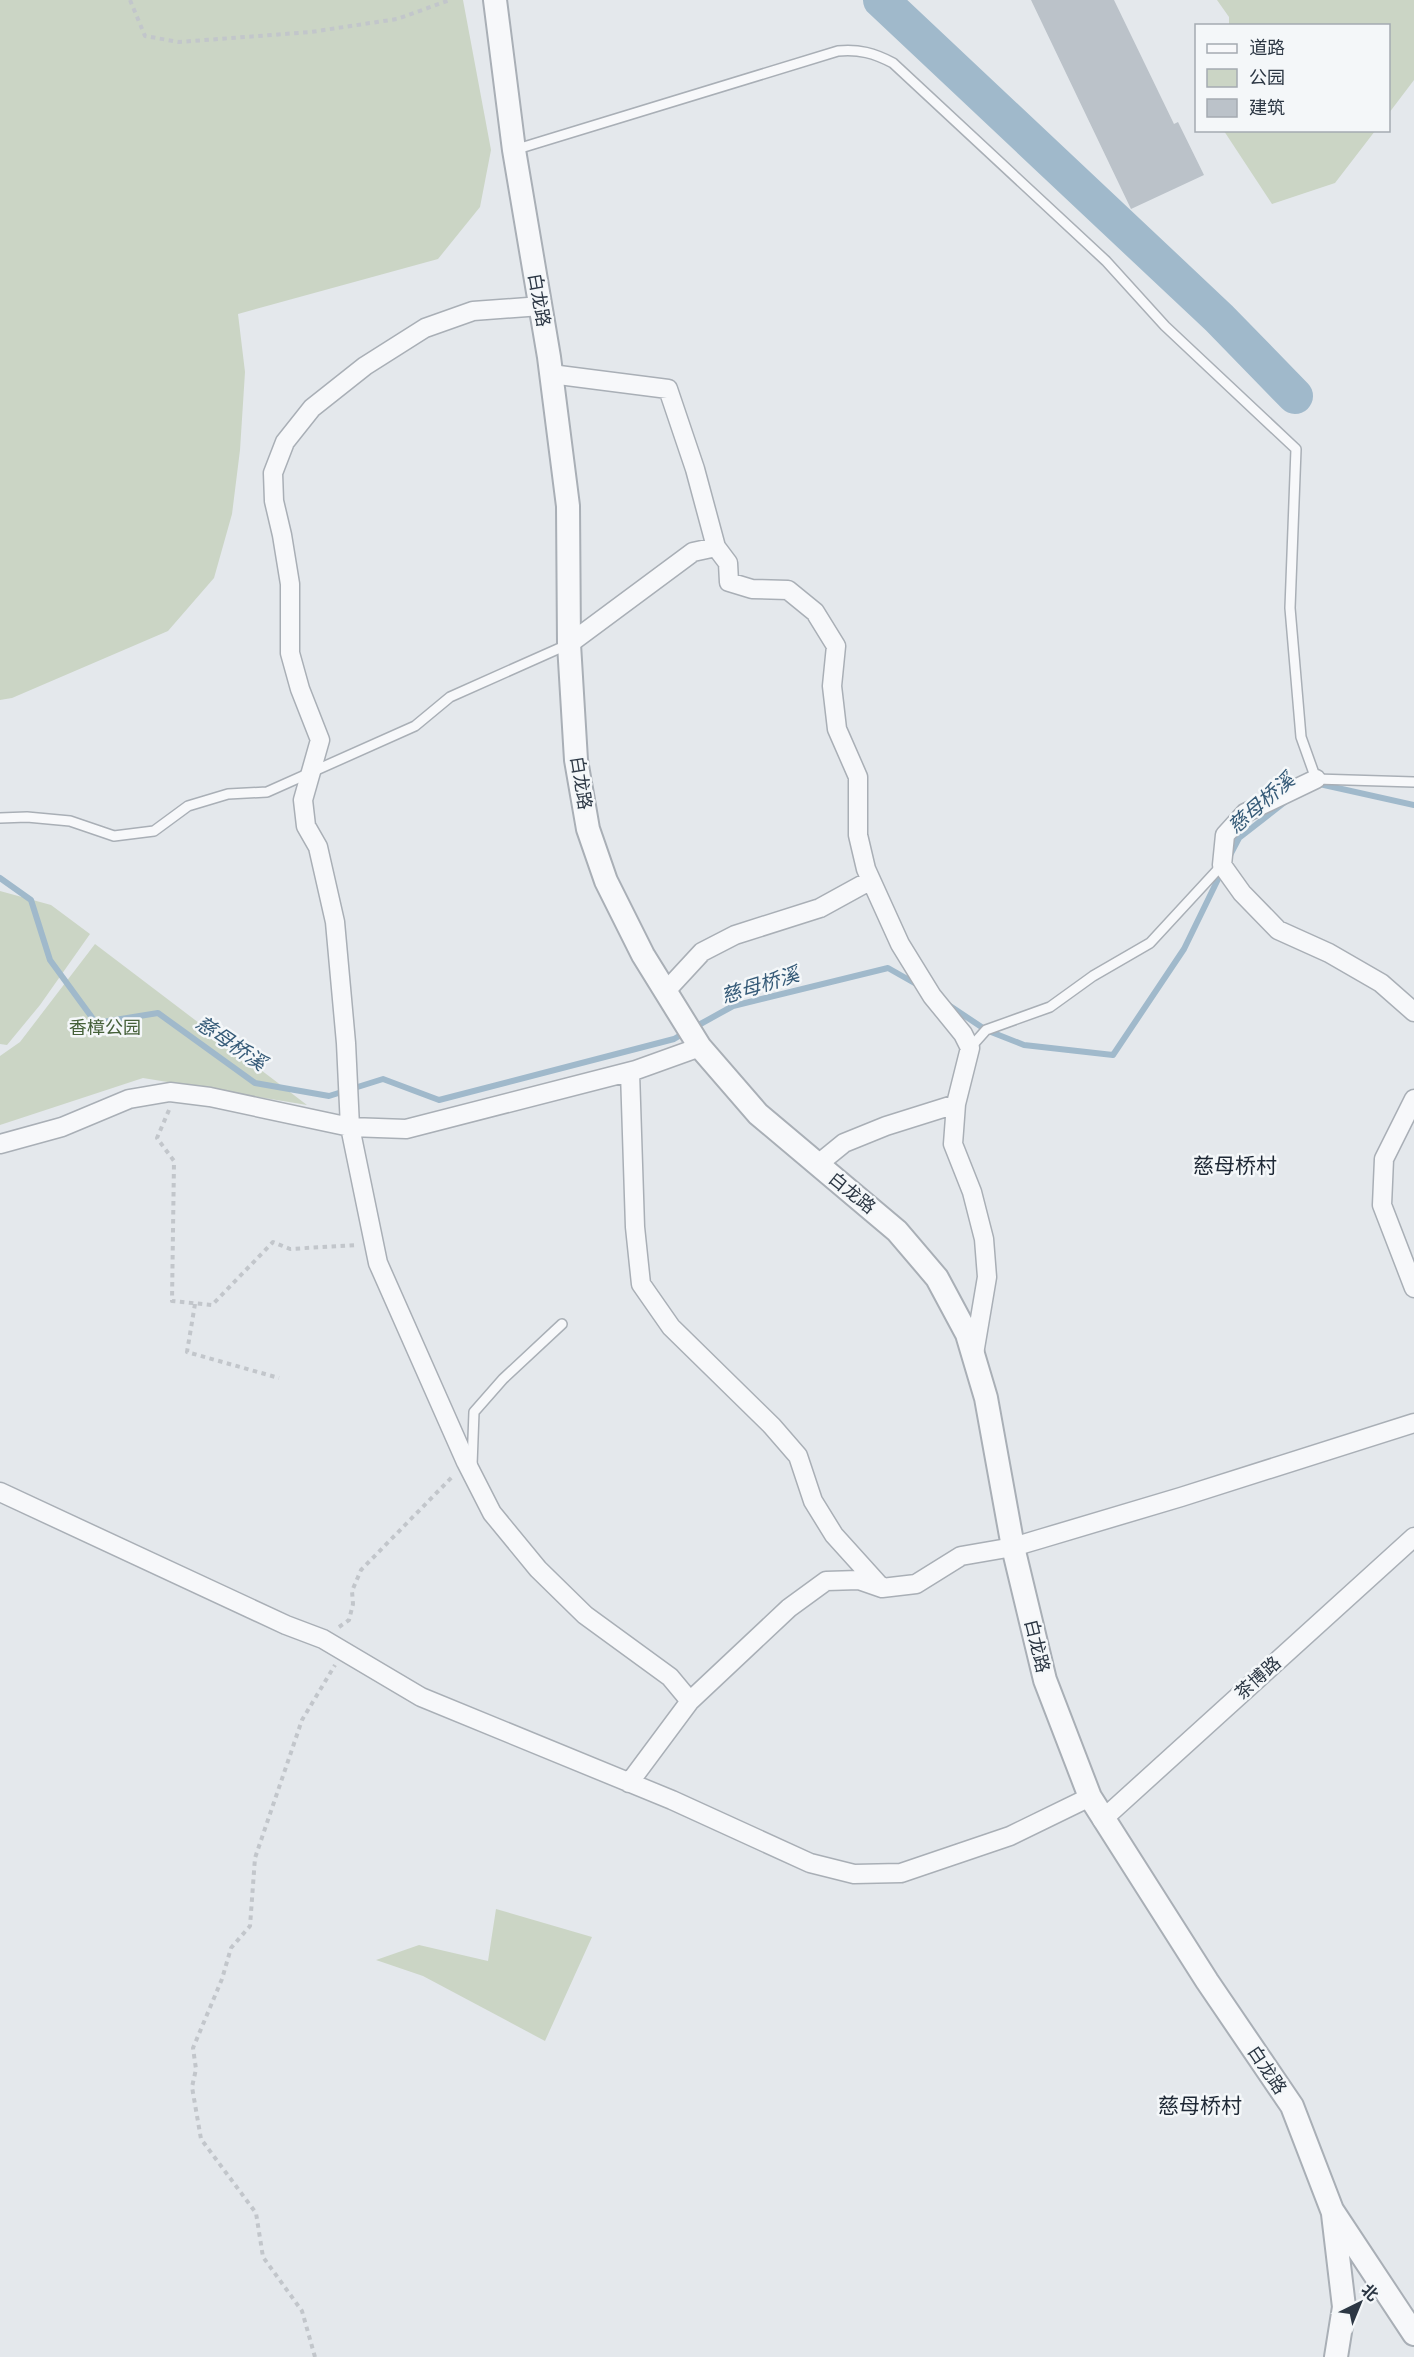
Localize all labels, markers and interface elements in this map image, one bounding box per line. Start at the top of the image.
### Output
legend [1195,24,1390,132]
text: 道路 [1249,37,1285,58]
text: 公园 [1249,67,1285,88]
text: 建筑 [1249,97,1285,118]
street label: 白龙路 [524,272,555,328]
street label: 白龙路 [567,755,596,811]
water label: 慈母桥溪 [1223,766,1301,838]
water label: 慈母桥溪 [718,961,804,1008]
water label: 慈母桥溪 [191,1011,273,1076]
park label: 香樟公园 [69,1017,141,1038]
district label: 慈母桥村 [1193,1154,1277,1178]
street label: 白龙路 [825,1167,880,1218]
street label: 白龙路 [1021,1617,1054,1675]
street label: 茶博路 [1231,1652,1285,1703]
street label: 白龙路 [1244,2041,1291,2098]
district label: 慈母桥村 [1158,2094,1242,2118]
north arrow [1330,2273,1390,2333]
text: 北 [1358,2280,1382,2305]

